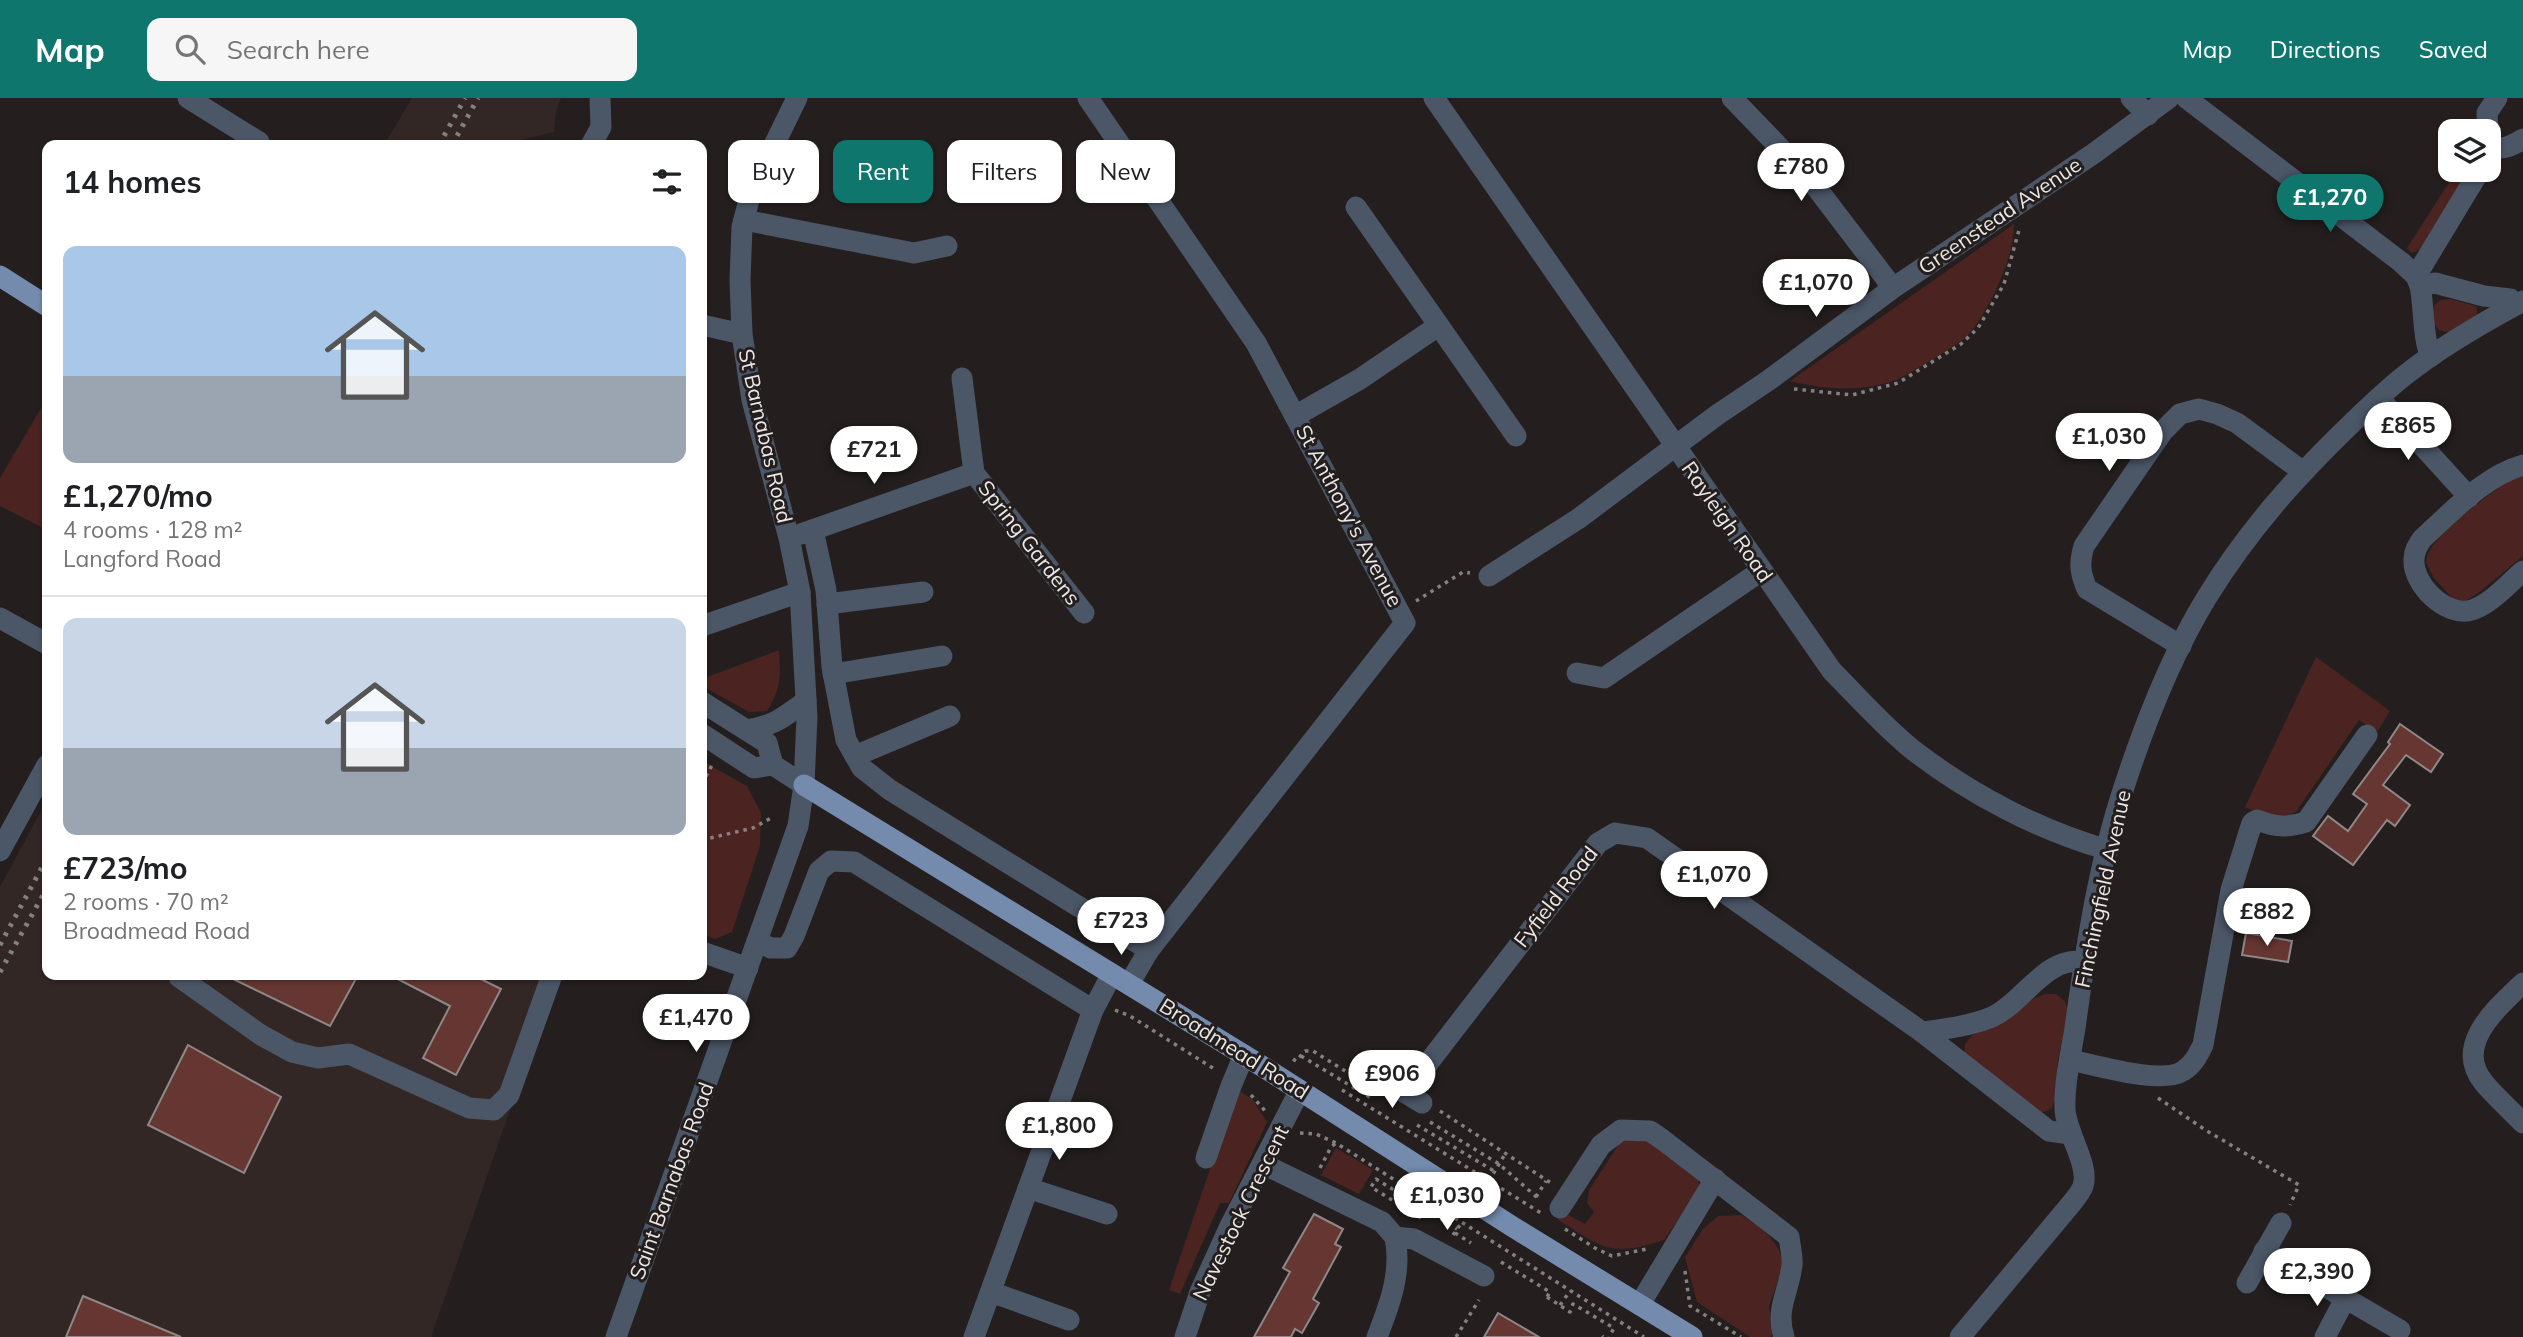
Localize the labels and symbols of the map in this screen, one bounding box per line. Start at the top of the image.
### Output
pin: £780 [1760,144,1842,203]
street label: Greenstead Avenue [1913,151,2086,279]
pin: £1,270 [2273,174,2387,234]
pin: £1,070 [1759,260,1873,319]
street label: St Barnabas Road [733,346,799,525]
pin: £865 [2367,402,2449,462]
pin: £1,030 [2052,414,2166,473]
street label: St Anthony's Avenue [1291,420,1409,611]
pin: £721 [833,426,915,486]
street label: Rayleigh Road [1677,456,1779,587]
street label: Spring Gardens [973,475,1087,610]
street label: Finchingfield Avenue [2068,788,2136,990]
street label: Fyfield Road [1508,841,1603,952]
pin: £1,070 [1657,852,1771,911]
pin: £882 [2226,888,2308,948]
pin: £723 [1080,898,1162,957]
street label: Broadmead Road [1155,992,1314,1104]
pin: £1,470 [639,995,753,1054]
pin: £906 [1351,1051,1433,1110]
street label: Saint Barnabas Road [623,1079,719,1283]
pin: £1,800 [1002,1102,1116,1162]
street label: Navestock Crescent [1186,1121,1294,1304]
pin: £1,030 [1390,1172,1504,1232]
pin: £2,390 [2260,1248,2374,1308]

